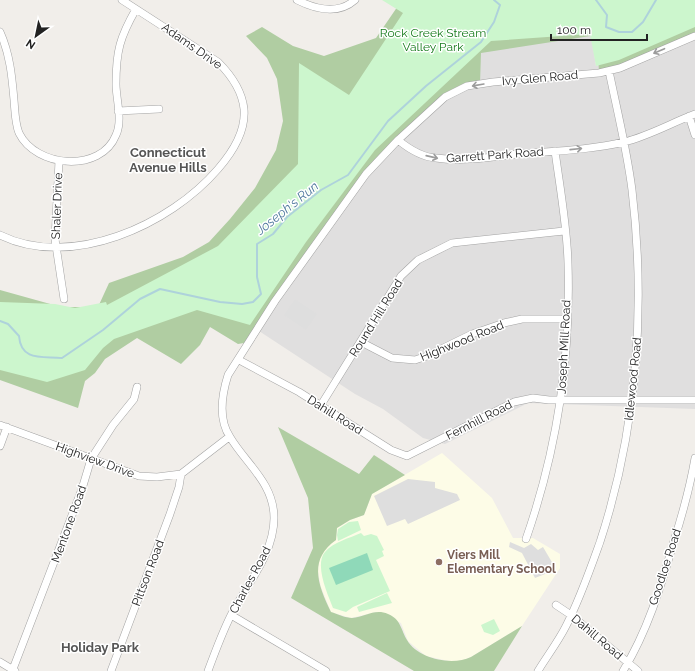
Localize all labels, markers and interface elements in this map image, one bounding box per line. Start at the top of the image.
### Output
north arrow [16,16,56,56]
scale bar [551,16,647,42]
street label: Adams Drive [159,20,225,72]
text: 100 m [557,23,591,37]
park label: Rock Creek Stream Valley Park [380,26,486,54]
text: N [24,36,38,52]
one-way arrow [654,48,666,55]
street label: Ivy Glen Road [501,68,579,88]
one-way arrow [472,81,485,89]
district label: Connecticut Avenue Hills [129,145,207,175]
street label: Garrett Park Road [446,145,544,165]
one-way arrow [569,145,582,153]
one-way arrow [426,154,439,161]
street label: Shaler Drive [49,172,65,240]
water label: Joseph's Run [252,178,321,238]
street label: Round Hill Road [347,277,405,359]
street label: Joseph Mill Road [555,300,573,394]
street label: Highwood Road [418,318,506,364]
street label: Idlewood Road [622,337,644,421]
street label: Dahill Road [305,392,365,438]
street label: Fernhill Road [443,397,515,443]
street label: Highview Drive [54,439,136,481]
street label: Mentone Road [49,483,89,565]
street label: Goodloe Road [646,527,684,607]
street label: Pittson Road [129,538,167,608]
street label: Charles Road [226,544,274,616]
place label: Viers Mill Elementary School [447,548,556,576]
marker: Viers Mill Elementary School [434,557,444,567]
street label: Dahill Road [568,611,626,663]
district label: Holiday Park [61,640,140,655]

